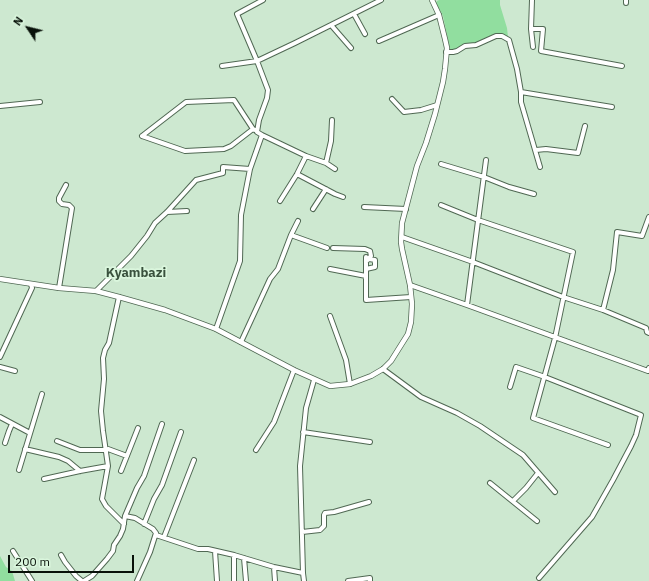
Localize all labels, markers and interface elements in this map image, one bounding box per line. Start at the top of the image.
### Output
north arrow [8,8,48,48]
text: N [10,14,26,28]
district label: Kyambazi [106,265,166,281]
scale bar [10,547,136,573]
text: 200 m [15,554,50,569]

